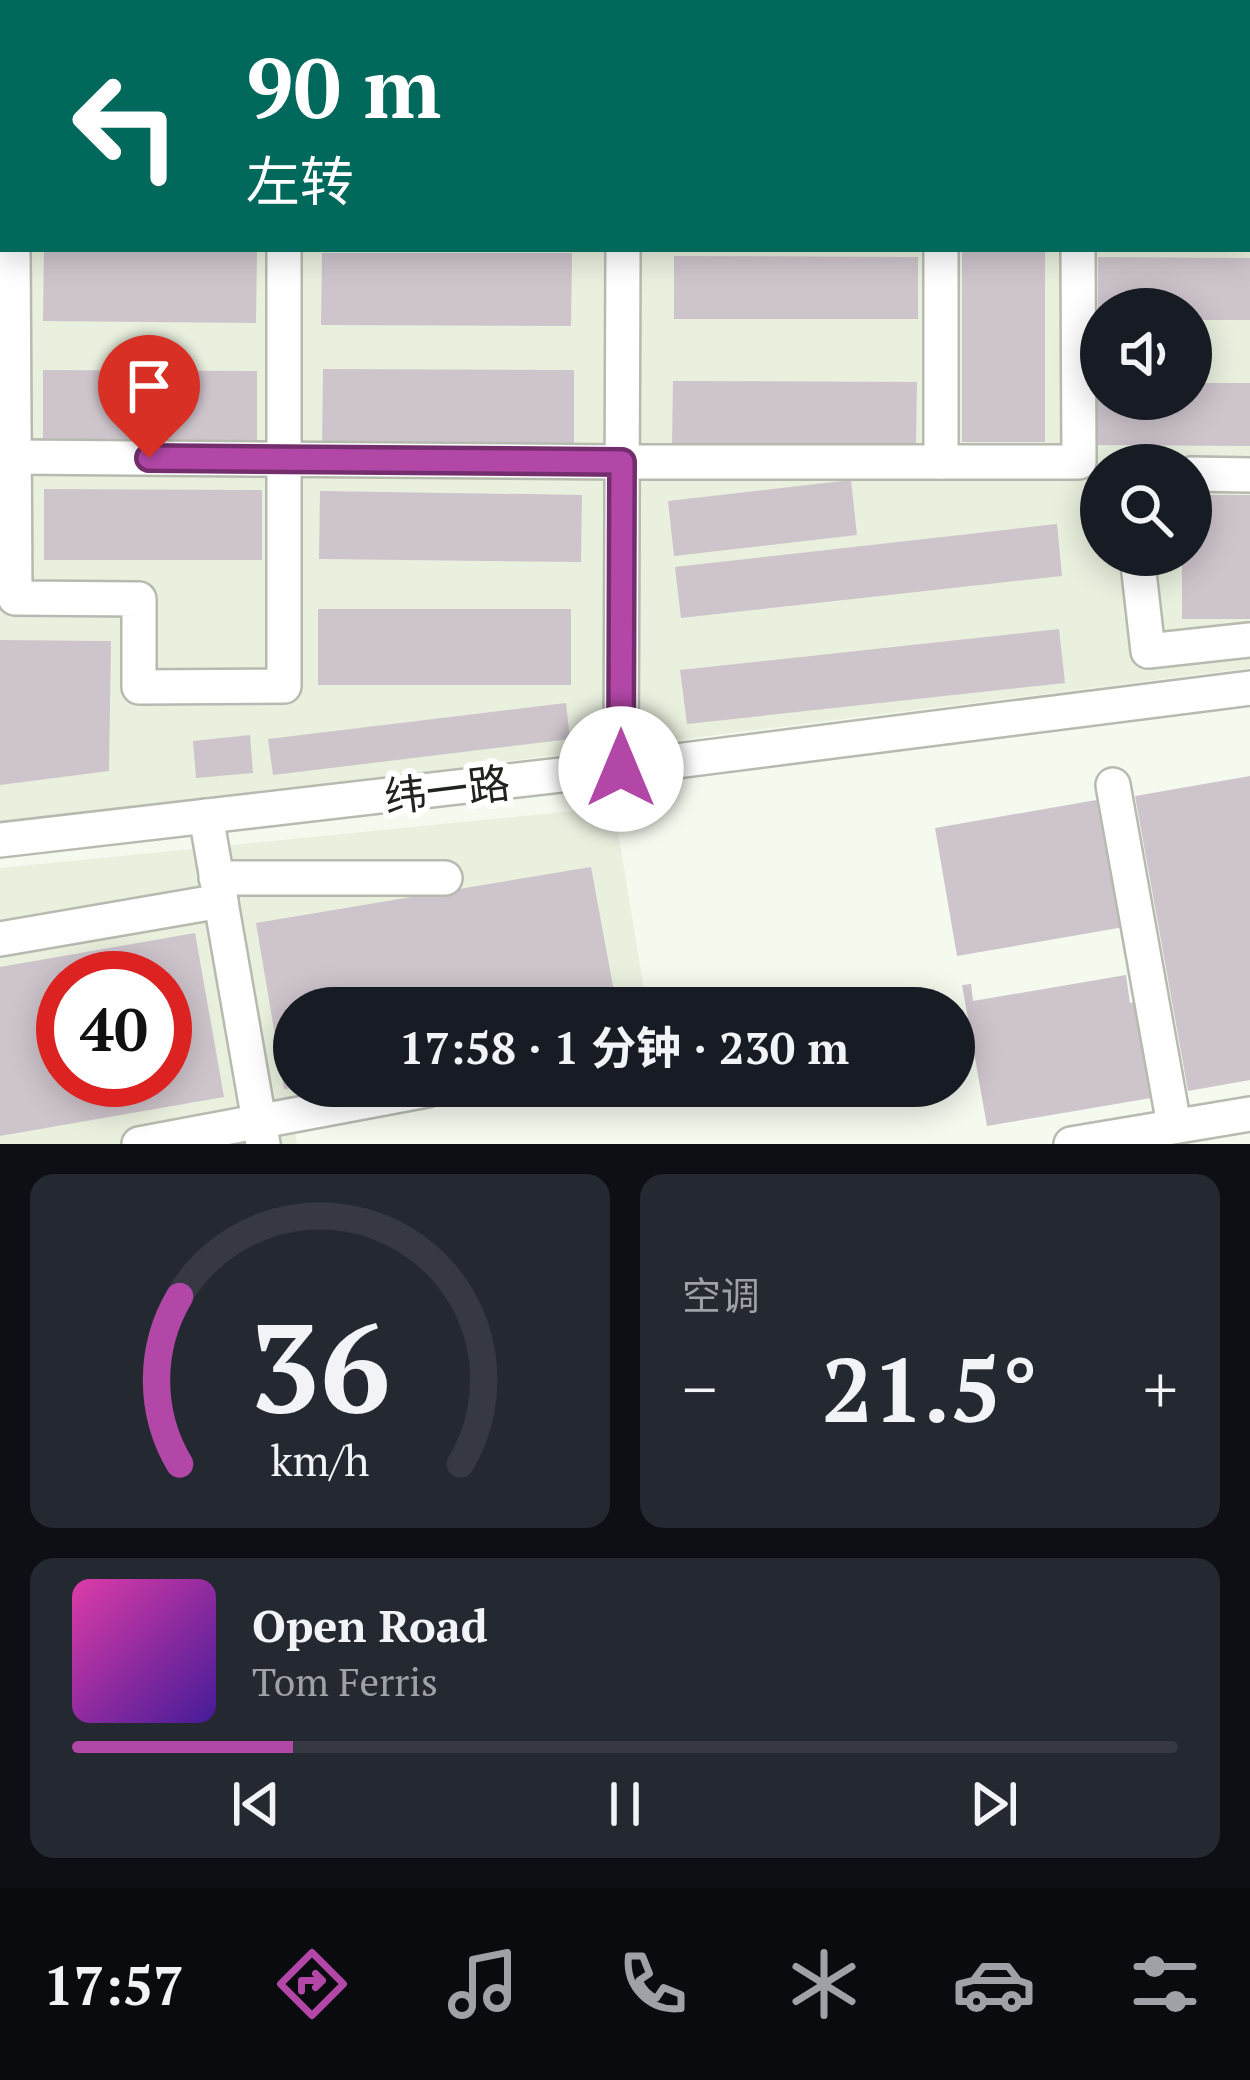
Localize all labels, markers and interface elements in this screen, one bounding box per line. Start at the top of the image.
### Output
text: 90 m [246,31,441,142]
icon: left [48,48,204,204]
text: 左转 [246,145,354,216]
map controls [1080,288,1212,576]
button: sound [1080,288,1212,420]
pin [98,335,200,458]
icon: arrive [116,353,182,419]
button: search [1080,444,1212,576]
position arrow [558,706,684,832]
street label: 纬一路 [381,754,513,824]
speed limit sign: 40 [36,951,192,1107]
text: 17:58 · 1 分钟 · 230 m [399,1017,849,1077]
text: 空调 [682,1269,760,1321]
text: 36 [249,1283,391,1449]
text: 21.5° [822,1328,1038,1448]
text: − [682,1344,717,1432]
text: + [1143,1344,1178,1432]
text: km/h [270,1431,370,1488]
text: Open Road [252,1595,488,1655]
text: Tom Ferris [252,1655,438,1707]
icon: previous [223,1771,289,1837]
icon: pause [592,1771,658,1837]
icon: next [961,1771,1027,1837]
icon: directions [270,1942,354,2026]
icon: music [441,1942,525,2026]
icon: phone [611,1942,695,2026]
icon: climate [782,1942,866,2026]
icon: car [952,1942,1036,2026]
icon: filters [1123,1942,1207,2026]
text: 17:57 [43,1949,184,2020]

